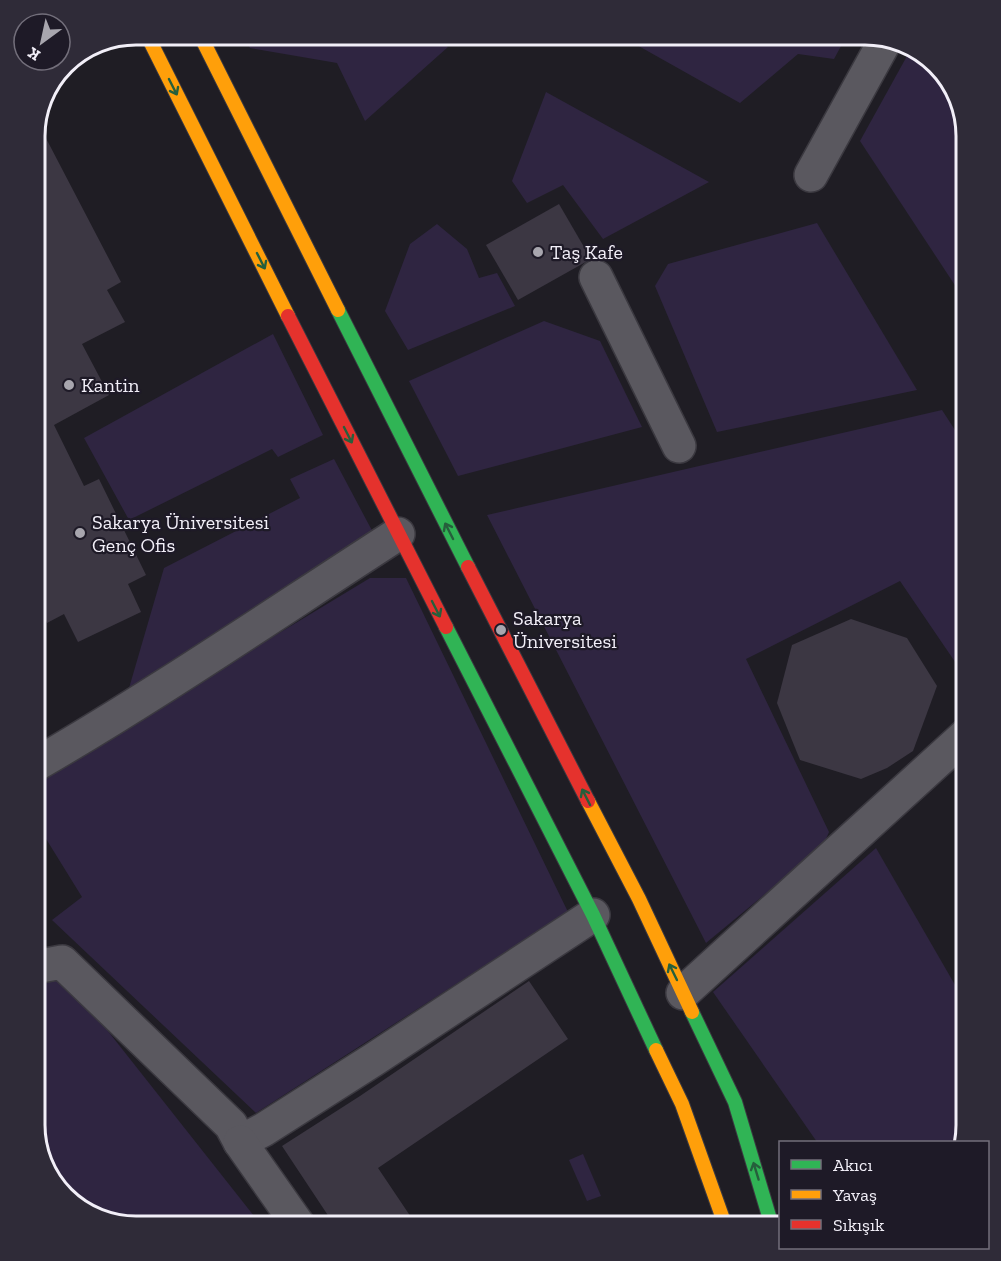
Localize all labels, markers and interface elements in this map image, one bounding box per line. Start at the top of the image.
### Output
north arrow [12,12,72,72]
text: K [24,43,44,65]
one-way arrow [168,77,179,95]
place label: Taş Kafe [550,240,623,264]
marker: Taş Kafe [531,245,545,259]
one-way arrow [255,252,267,270]
place label: Kantin [81,373,140,397]
marker: Kantin [62,378,76,392]
one-way arrow [343,426,354,444]
place label: Sakarya Üniversitesi Genç Ofis [92,510,269,557]
one-way arrow [442,522,454,540]
marker: Sakarya Üniversitesi Genç Ofis [73,526,87,540]
one-way arrow [430,600,442,617]
place label: Sakarya Üniversitesi [513,606,617,653]
marker: Sakarya Üniversitesi [494,623,508,637]
one-way arrow [580,789,591,807]
one-way arrow [667,963,679,981]
legend [779,1141,989,1249]
text: Akıcı [833,1154,872,1176]
one-way arrow [750,1161,761,1180]
text: Yavaş [832,1184,877,1206]
text: Sıkışık [833,1214,885,1236]

